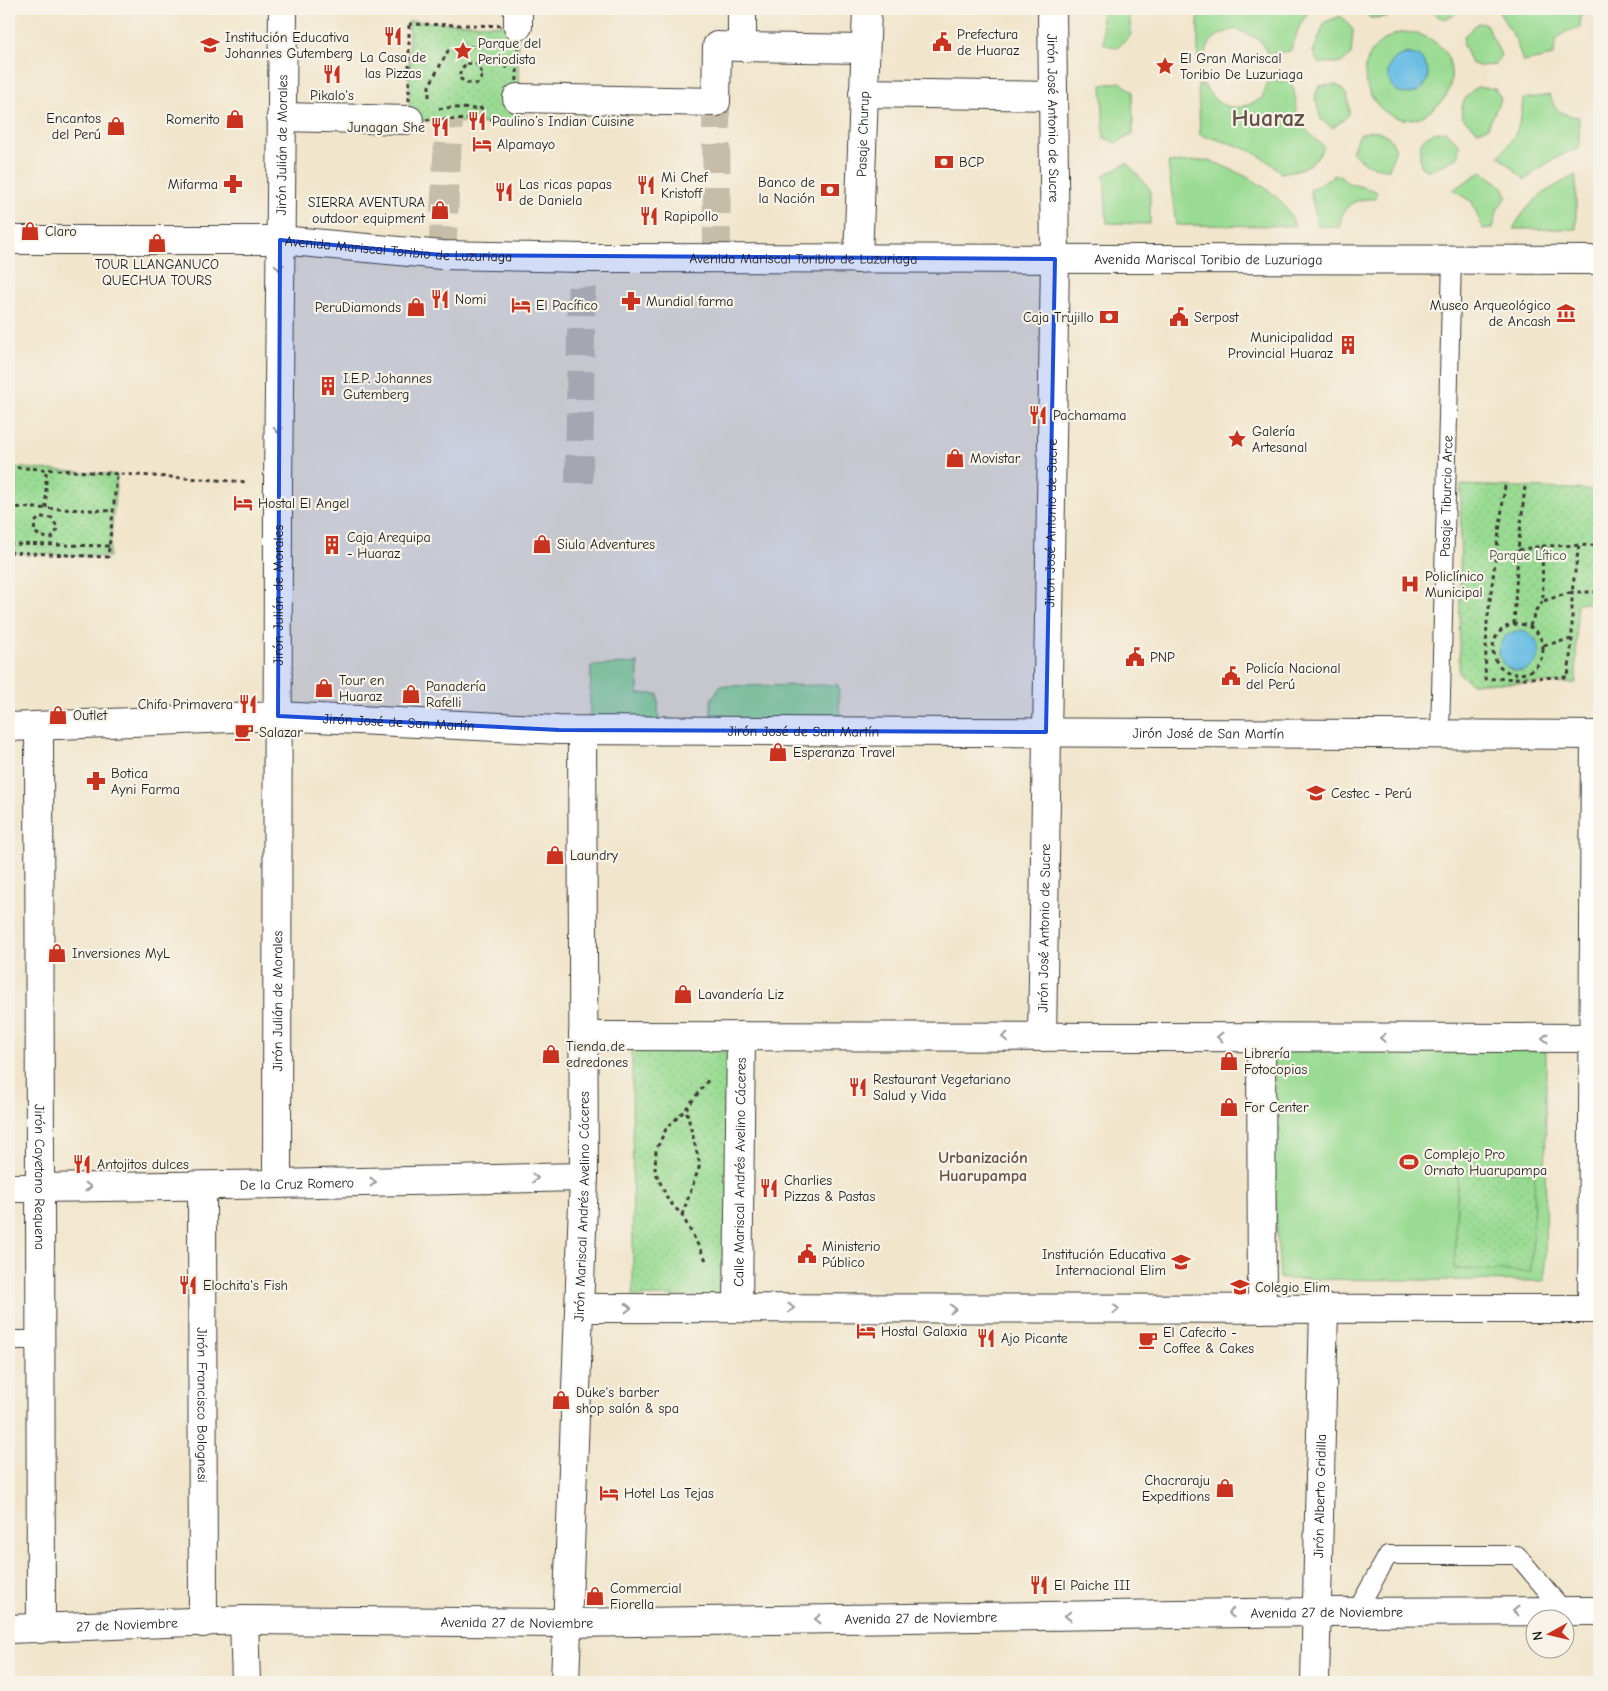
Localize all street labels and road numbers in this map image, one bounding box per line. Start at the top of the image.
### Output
street label: Jirón José Antonio de Sucre [1043,33,1062,203]
street label: Jirón Julián de Morales [273,74,291,216]
street label: Pasaje Churup [853,91,873,177]
street label: Avenida Mariscal Toribio de Luzuriaga [284,232,513,266]
street label: Avenida Mariscal Toribio de Luzuriaga [689,250,917,268]
street label: Avenida Mariscal Toribio de Luzuriaga [1094,251,1322,268]
street label: Pasaje Tiburcio Arce [1436,435,1457,557]
street label: Jirón José Antonio de Sucre [1041,439,1061,608]
street label: Jirón Julián de Morales [270,524,287,665]
street label: Jirón José de San Martín [322,710,475,735]
street label: Jirón José de San Martín [727,723,879,741]
street label: Jirón José de San Martín [1132,725,1284,742]
street label: Jirón José Antonio de Sucre [1034,843,1054,1013]
street label: Jirón Julián de Morales [269,930,286,1071]
street label: Calle Mariscal Andrés Avelino Cáceres [730,1057,750,1287]
street label: Jirón Mariscal Andrés Avelino Cáceres [571,1091,593,1322]
street label: Jirón Cayetano Requena [31,1104,48,1250]
street label: De la Cruz Romero [240,1174,354,1194]
street label: Jirón Francisco Bolognesi [193,1327,211,1483]
street label: Jirón Alberto Gridilla [1310,1434,1330,1558]
street label: Avenida 27 de Noviembre [1250,1604,1403,1622]
street label: Avenida 27 de Noviembre [844,1609,997,1628]
street label: Avenida 27 de Noviembre [440,1614,593,1632]
street label: 27 de Noviembre [76,1615,178,1635]

